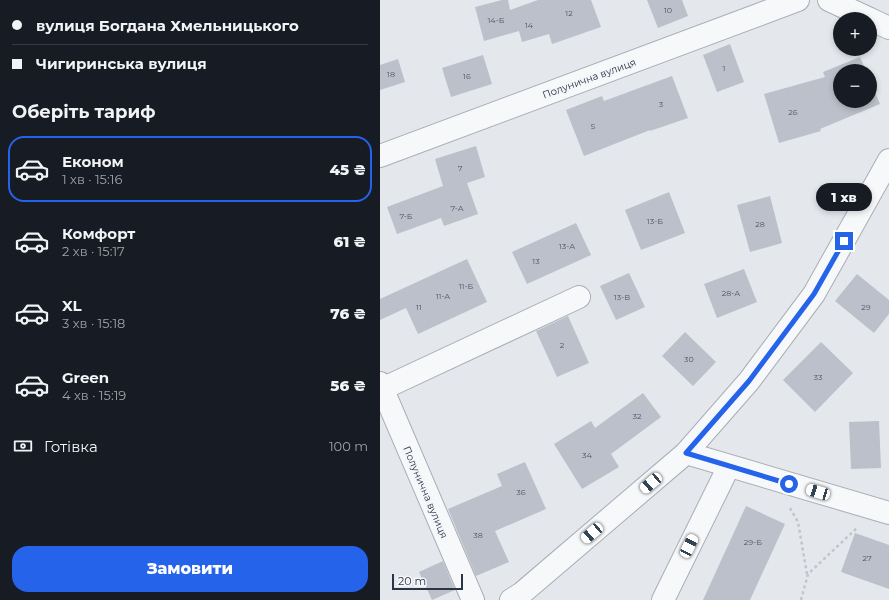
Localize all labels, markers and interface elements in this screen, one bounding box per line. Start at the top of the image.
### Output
house number: 10 [664,5,672,15]
house number: 12 [565,8,573,18]
map controls [833,12,877,108]
button: + [833,12,877,56]
house number: 14-Б [487,15,505,25]
text: вулиця Богдана Хмельницького [36,16,299,35]
house number: 14 [525,20,534,30]
text: Чигиринська вулиця [36,54,207,73]
street label: Полунична вулиця [541,55,638,101]
house number: 1 [723,63,725,73]
button: − [833,64,877,108]
house number: 18 [387,69,395,79]
house number: 16 [463,71,471,81]
house number: 3 [659,99,664,109]
text: Оберіть тариф [12,101,156,123]
house number: 26 [788,107,798,117]
house number: 5 [591,121,596,131]
icon: car [14,151,50,187]
text: Економ [62,152,124,171]
text: 45 ₴ [330,160,366,179]
house number: 7 [458,163,463,173]
text: 1 хв · 15:16 [62,171,122,187]
callout: 1 хв [816,183,872,211]
text: 1 хв [831,189,857,205]
house number: 7-А [450,203,464,213]
house number: 7-Б [399,211,413,221]
house number: 13-Б [647,216,663,226]
house number: 28 [755,219,765,229]
icon: car [14,223,50,259]
text: Комфорт [62,224,135,243]
text: 61 ₴ [333,232,366,251]
route end [835,232,853,250]
house number: 13-А [559,241,575,251]
text: 2 хв · 15:17 [62,243,125,259]
house number: 13 [532,256,540,266]
house number: 11-Б [459,281,474,291]
house number: 28-А [722,288,740,298]
house number: 11-А [436,291,450,301]
house number: 13-В [614,292,630,302]
icon: car [14,295,50,331]
text: XL [62,296,81,315]
house number: 11 [416,302,422,312]
house number: 29 [861,302,871,312]
text: 76 ₴ [330,304,366,323]
text: 3 хв · 15:18 [62,315,125,331]
house number: 2 [560,340,565,350]
house number: 30 [684,354,694,364]
icon: car [14,367,50,403]
text: Green [62,368,109,387]
house number: 33 [814,372,823,382]
text: 56 ₴ [330,376,366,395]
text: 4 хв · 15:19 [62,387,126,403]
house number: 32 [632,411,642,421]
icon: cash [12,435,34,457]
text: Готівка [44,437,98,456]
text: 100 m [329,438,368,454]
street label: Полунична вулиця [400,444,451,540]
house number: 34 [582,450,593,460]
car [638,471,664,495]
route start [780,475,798,493]
car [805,483,831,501]
house number: 36 [516,487,526,497]
car [579,521,605,545]
house number: 38 [473,530,483,540]
car [678,533,700,559]
house number: 29-Б [744,537,762,547]
button: Замовити [12,546,368,592]
house number: 27 [862,553,872,563]
scale bar [392,572,463,591]
text: 20 m [398,574,426,588]

